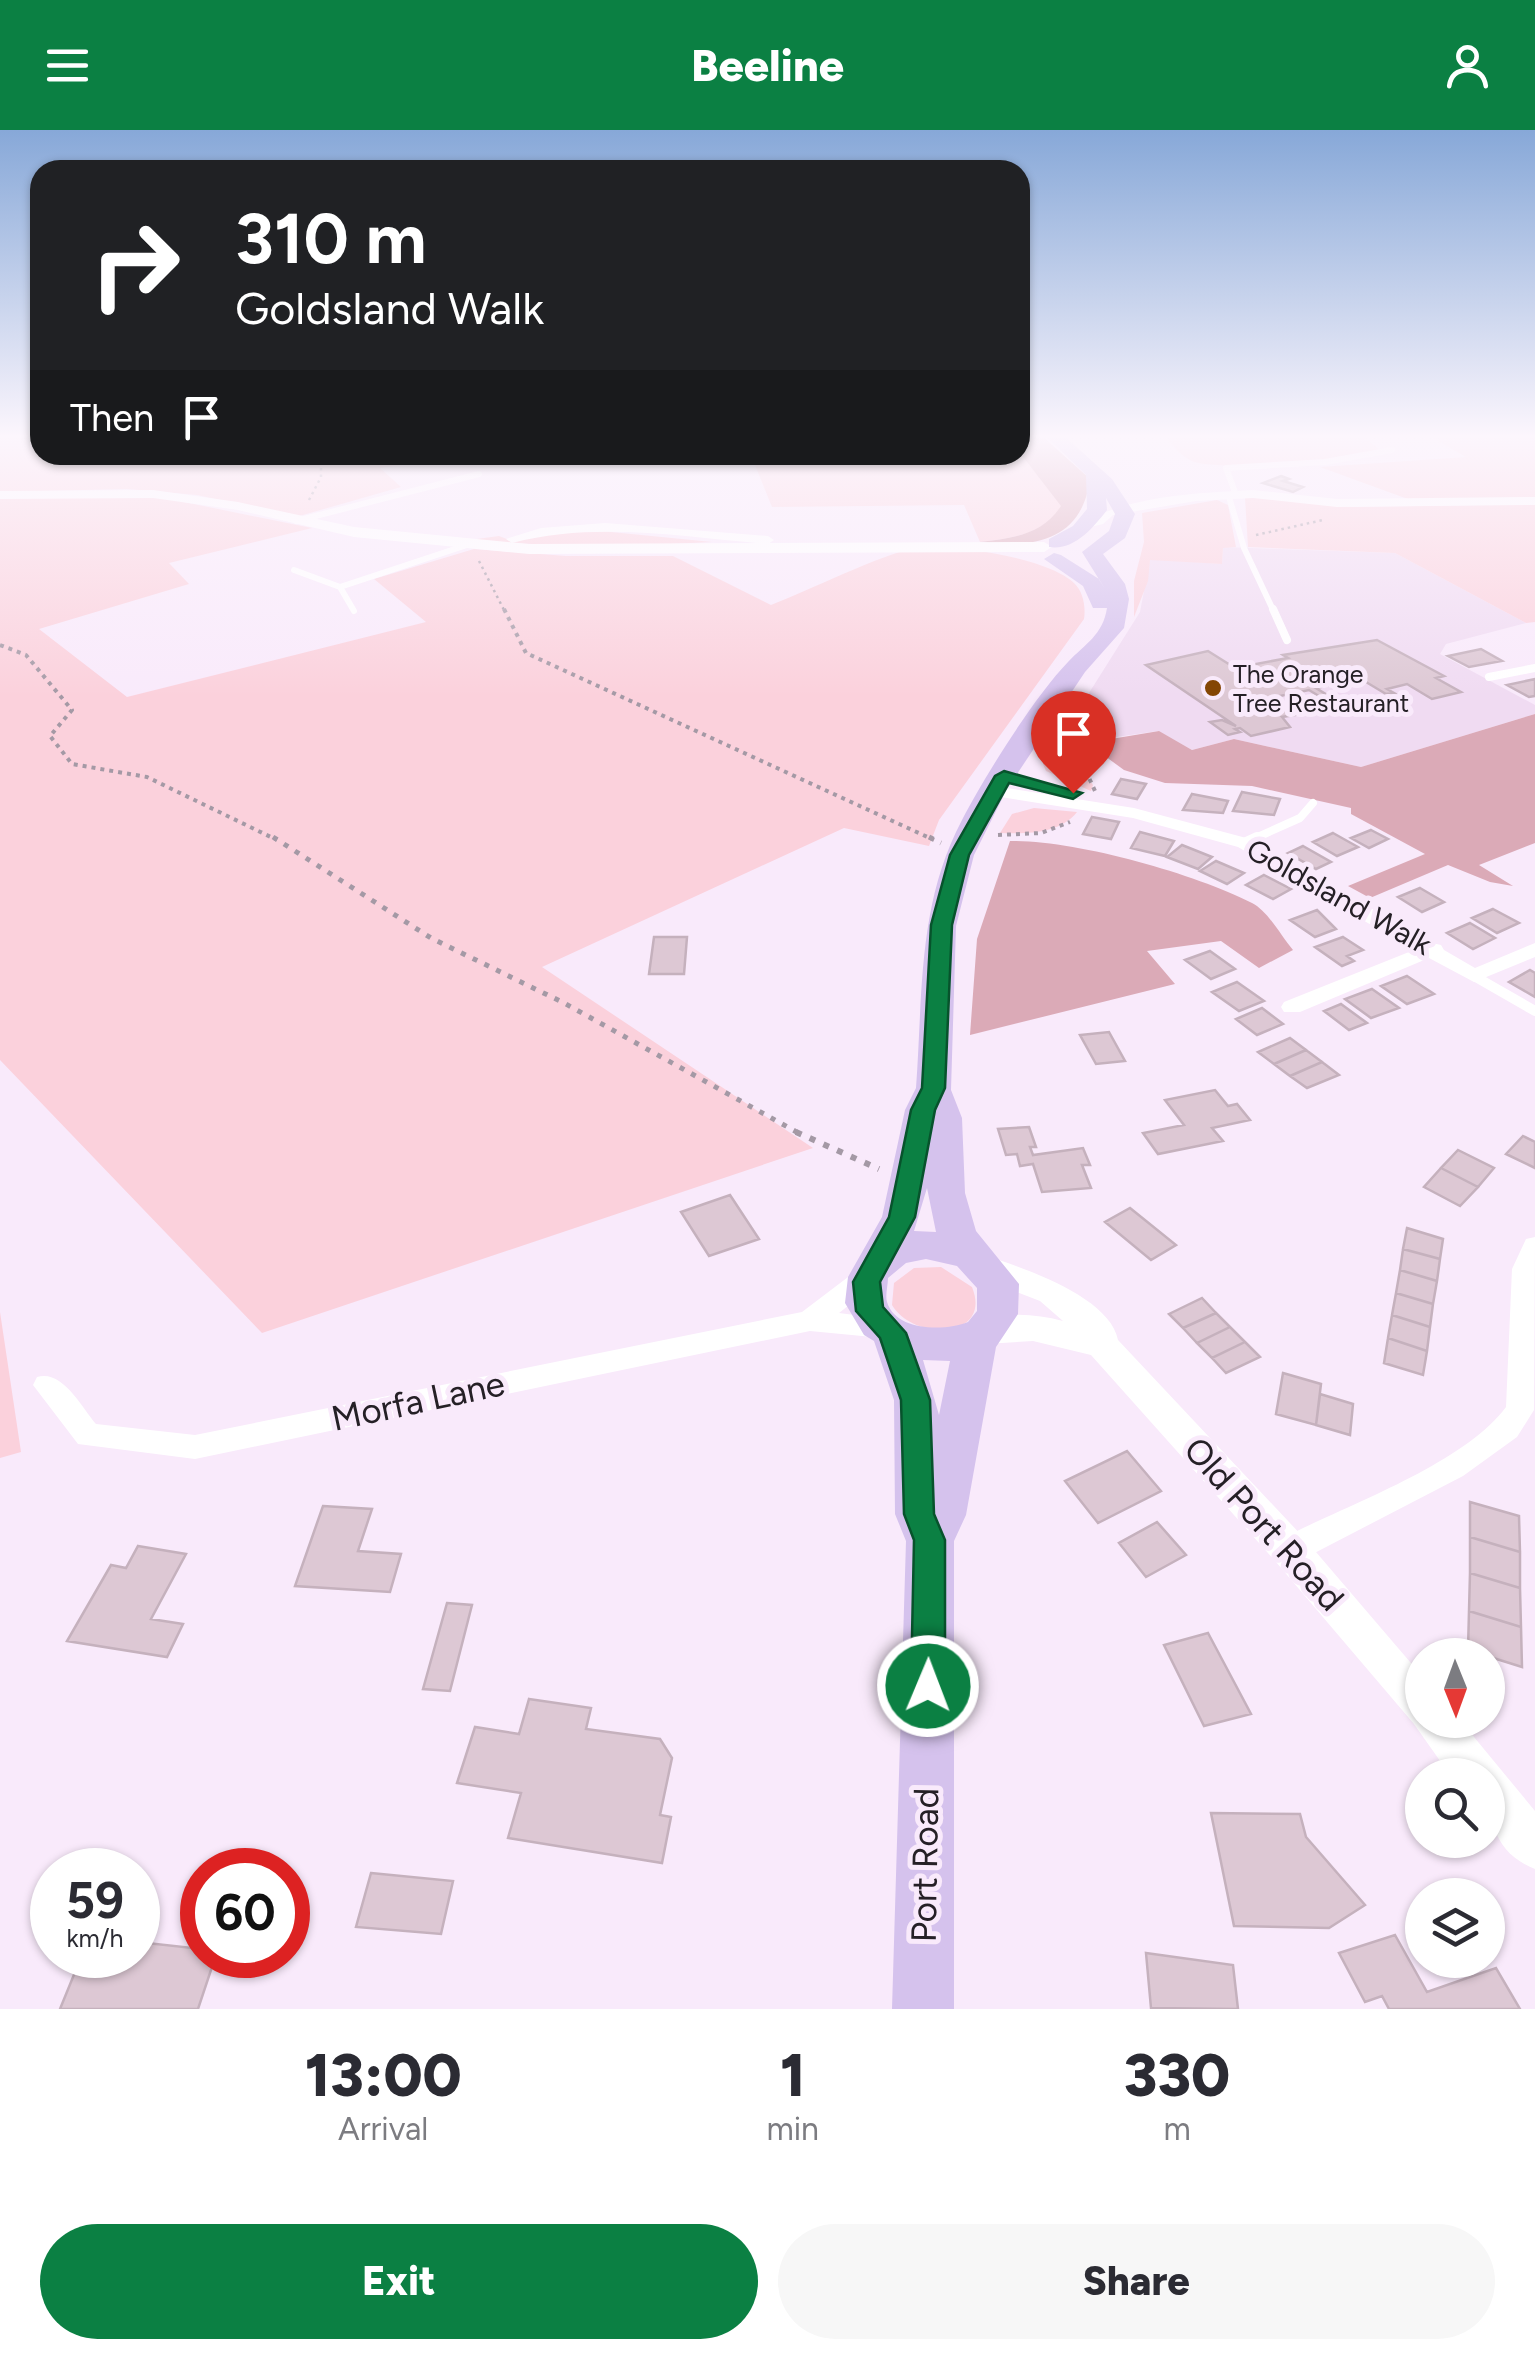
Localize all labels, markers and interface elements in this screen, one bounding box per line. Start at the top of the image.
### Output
icon: menu [40,38,95,93]
text: Beeline [691,38,844,92]
icon: person [1440,38,1495,93]
text: 310 m [235,196,427,281]
icon: right [70,200,200,330]
text: Goldsland Walk [235,281,544,335]
icon: arrive [174,390,229,445]
text: Then [70,395,154,441]
place label: The Orange Tree Restaurant [1233,659,1409,718]
marker: The Orange Tree Restaurant [1202,677,1224,699]
pin [1031,691,1116,794]
icon: arrive [1046,706,1101,761]
street label: Goldsland Walk [1240,830,1439,963]
street label: Morfa Lane [328,1362,508,1440]
street label: Old Port Road [1175,1429,1353,1619]
position arrow [876,1634,980,1738]
north arrow [1405,1638,1505,1738]
map controls [1405,1638,1505,1978]
button: search [1405,1758,1505,1858]
street label: Port Road [903,1787,947,1943]
speed limit sign: 60 [180,1848,310,1978]
text: 59 [66,1870,124,1931]
button: layers [1405,1878,1505,1978]
text: km/h [66,1923,124,1953]
text: 13:00 [305,2039,462,2111]
text: 1 [780,2039,806,2111]
text: 330 [1124,2039,1230,2111]
text: Arrival [338,2110,428,2148]
text: min [766,2110,819,2148]
text: m [1163,2110,1191,2148]
button: Exit [40,2224,758,2339]
button: Share [778,2224,1495,2339]

